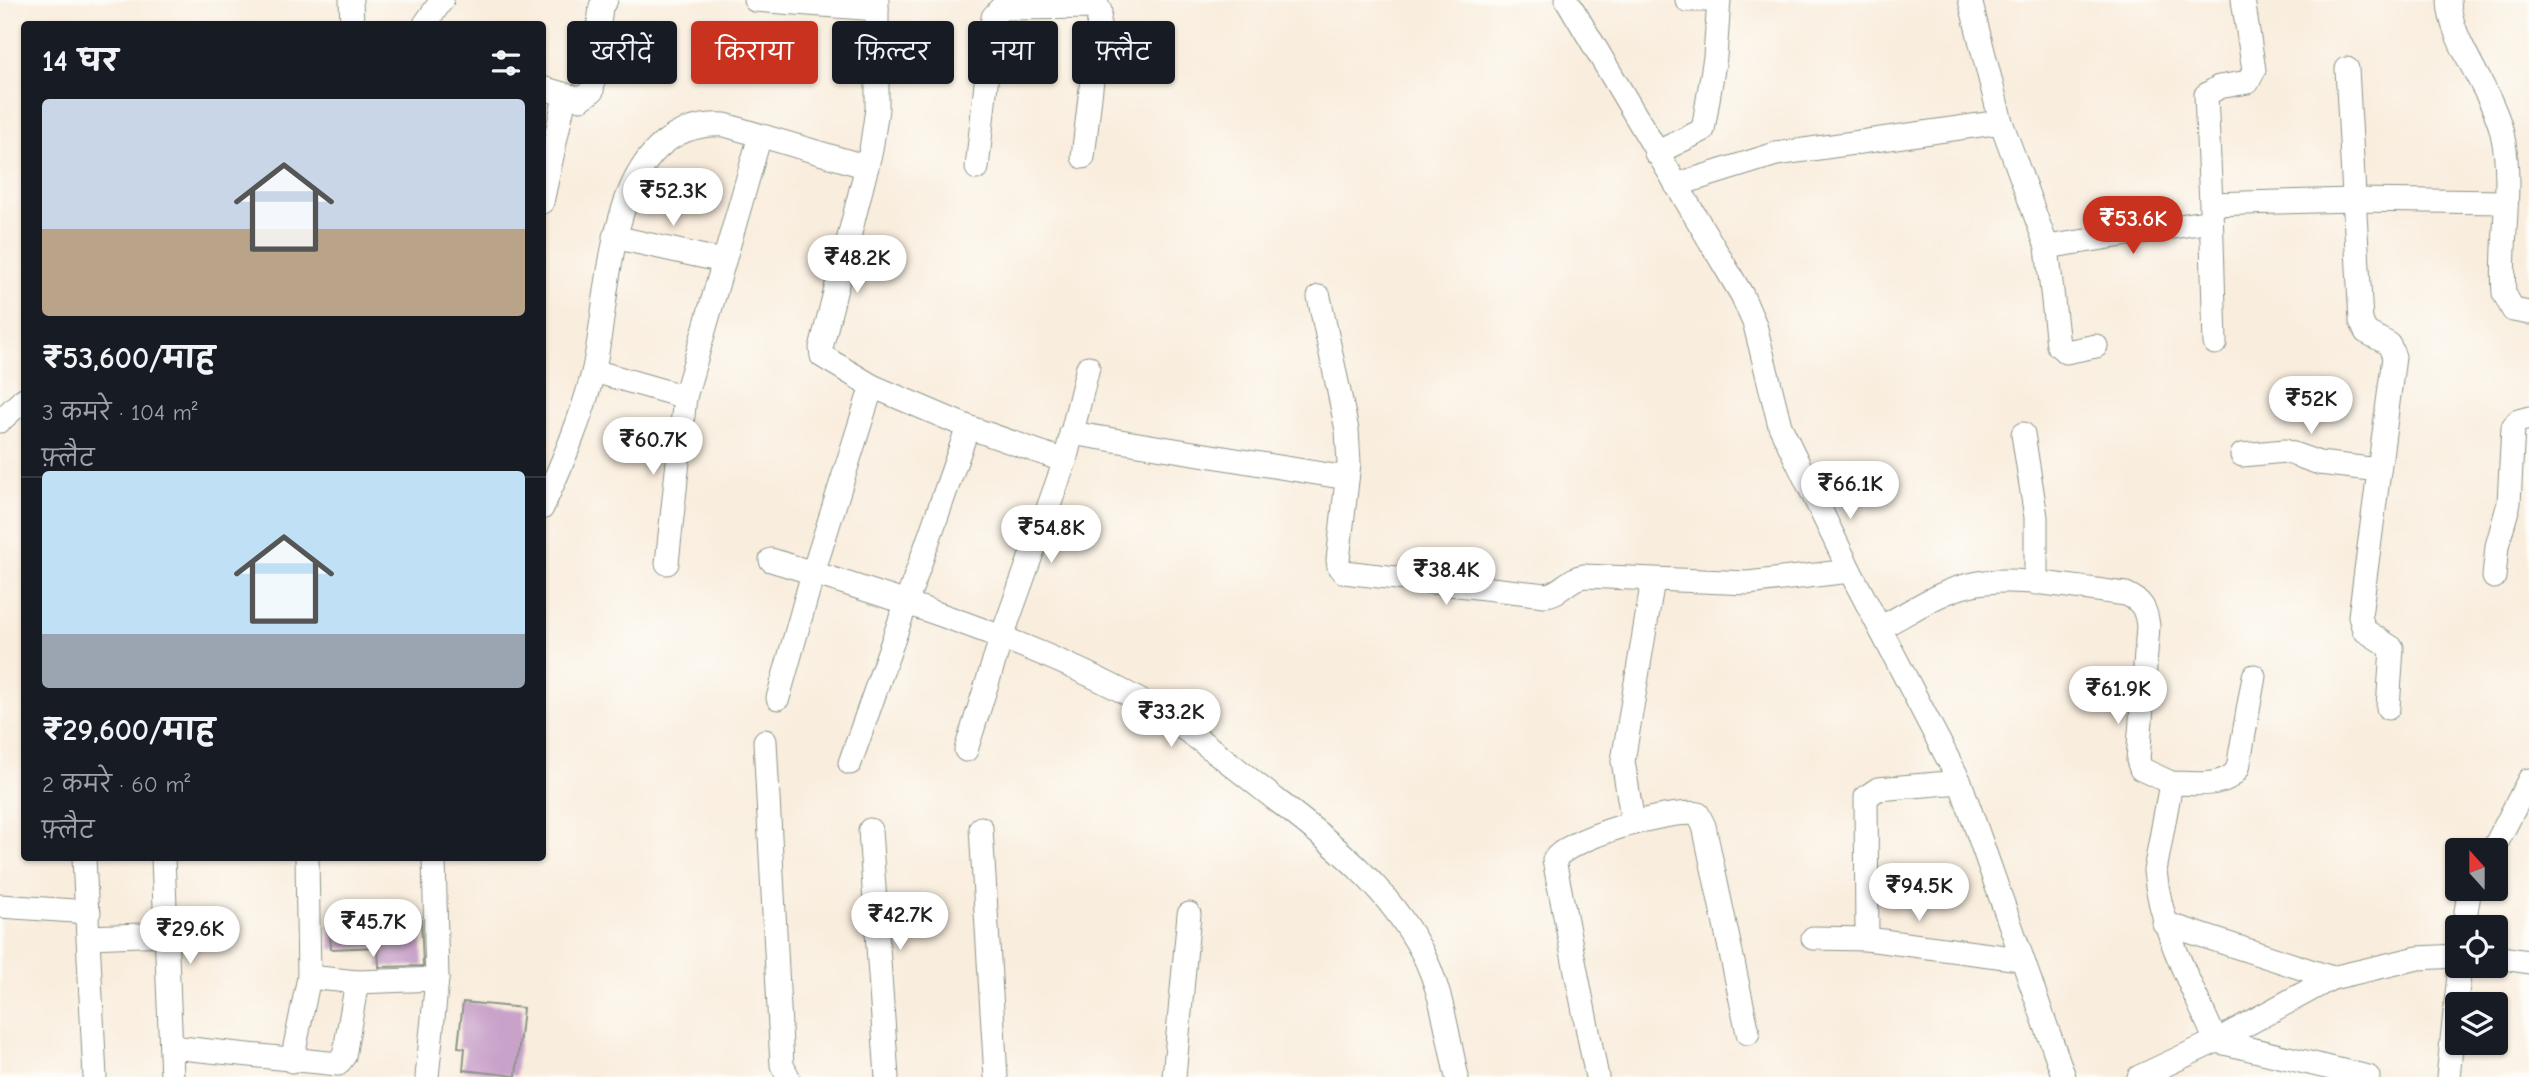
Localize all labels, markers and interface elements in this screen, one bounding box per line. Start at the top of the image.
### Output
chip: खरीदें [567,21,677,84]
chip: किराया [691,21,818,84]
chip: फ़िल्टर [832,21,954,84]
chip: नया [968,21,1058,84]
chip: फ़्लैट [1072,21,1175,84]
text: 14 घर [42,44,118,79]
icon: filters [487,44,525,82]
icon: home [221,144,347,270]
pin: ₹52.3K [616,168,730,228]
text: ₹52.3K [639,177,707,204]
pin: ₹53.6K [2076,196,2190,256]
text: ₹53.6K [2099,205,2167,232]
pin: ₹48.2K [800,236,914,295]
text: ₹48.2K [824,244,890,271]
text: ₹53,600/माह [42,341,215,376]
pin: ₹52K [2270,376,2352,436]
text: ₹52K [2285,385,2337,412]
text: 3 कमरे · 104 m² [42,399,198,426]
pin: ₹60.7K [596,418,710,477]
text: ₹60.7K [619,426,687,453]
text: फ़्लैट [42,445,94,472]
pin: ₹66.1K [1793,462,1907,521]
text: ₹66.1K [1817,470,1883,497]
pin: ₹54.8K [994,505,1108,565]
text: ₹54.8K [1017,514,1085,541]
icon: home [221,516,347,642]
pin: ₹38.4K [1389,548,1503,607]
text: ₹38.4K [1413,556,1479,583]
pin: ₹61.9K [2061,666,2175,726]
text: ₹61.9K [2085,675,2151,702]
pin: ₹33.2K [1114,690,1228,749]
text: ₹33.2K [1137,698,1205,725]
text: ₹29,600/माह [42,713,215,748]
text: 2 कमरे · 60 m² [42,771,190,798]
text: फ़्लैट [42,817,94,844]
north arrow [2445,838,2508,901]
map controls [2445,838,2508,1055]
pin: ₹94.5K [1862,864,1976,923]
text: ₹94.5K [1885,872,1953,899]
pin: ₹42.7K [843,892,957,952]
pin: ₹45.7K [316,900,430,959]
text: ₹42.7K [867,901,933,928]
pin: ₹29.6K [133,906,247,966]
text: ₹45.7K [340,908,406,935]
text: ₹29.6K [156,915,224,942]
button: locate [2445,915,2508,978]
button: layers [2445,992,2508,1055]

